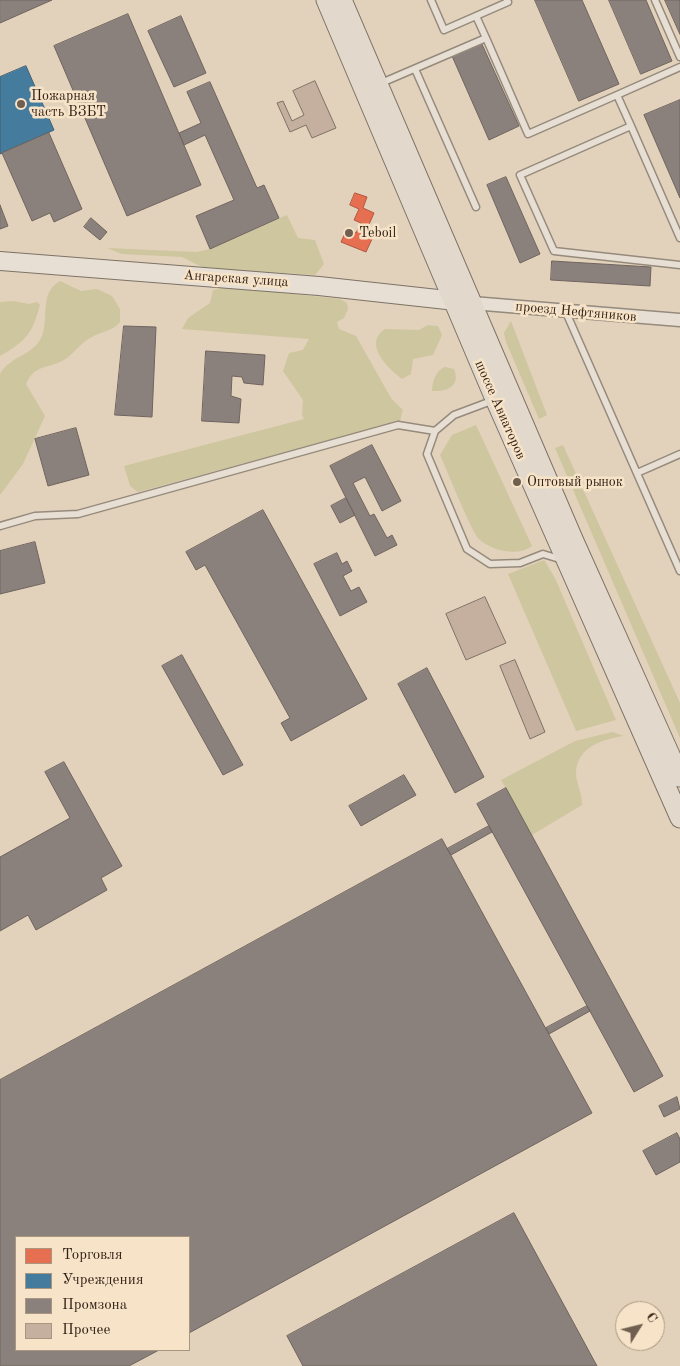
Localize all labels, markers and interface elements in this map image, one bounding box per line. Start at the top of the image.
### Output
place label: Пожарная часть ВЗБТ [31,88,106,120]
marker: Пожарная часть ВЗБТ [15,98,27,110]
place label: Teboil [359,225,396,241]
marker: Teboil [343,227,355,239]
street label: Ангарская улица [183,267,289,291]
street label: проезд Нефтяников [515,298,637,326]
street label: шоссе Авиаторов [471,358,529,462]
place label: Оптовый рынок [527,474,623,490]
marker: Оптовый рынок [511,476,523,488]
legend [15,1236,190,1351]
text: Торговля [62,1248,123,1263]
text: Учреждения [62,1273,144,1288]
text: Промзона [62,1298,127,1313]
north arrow [615,1301,665,1351]
text: С [643,1310,660,1326]
text: Прочее [62,1323,110,1338]

